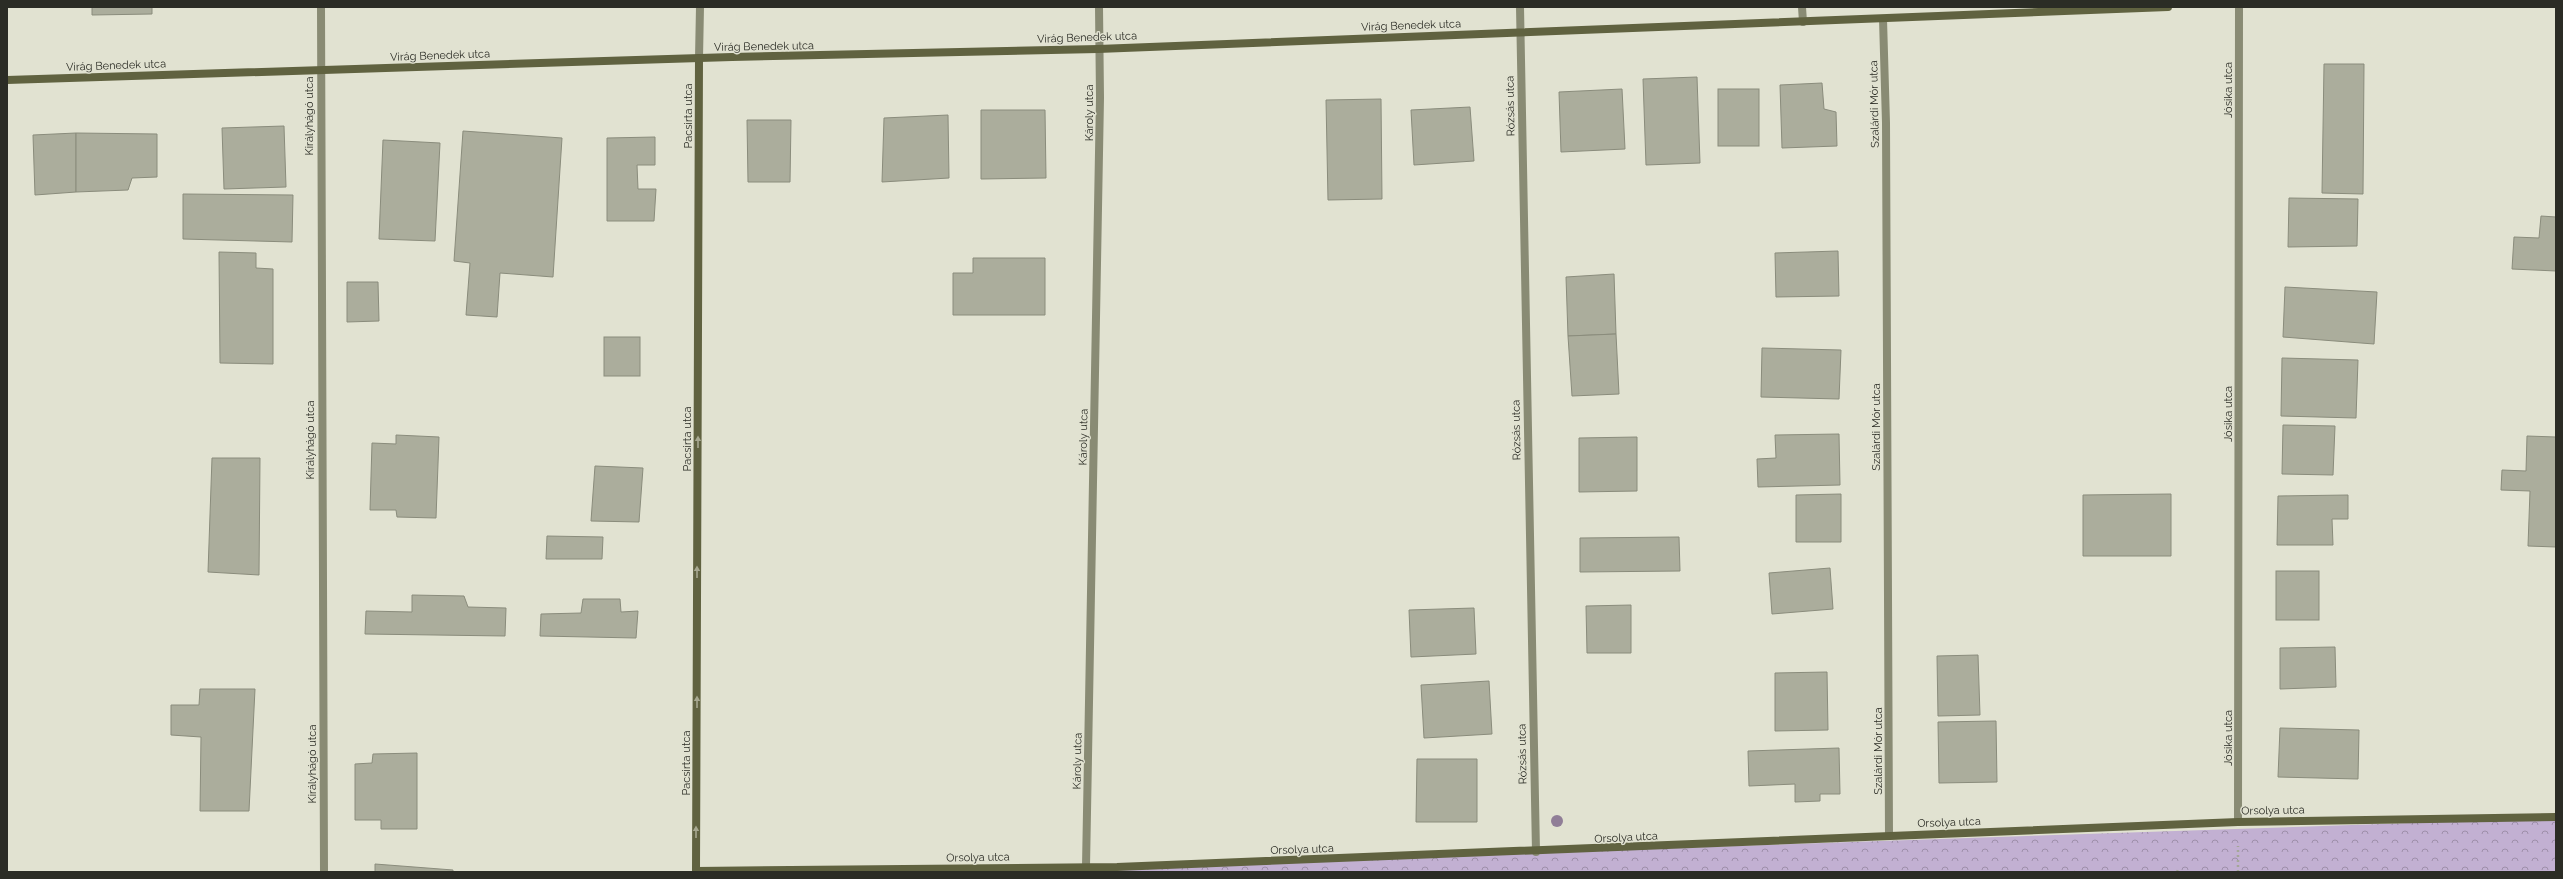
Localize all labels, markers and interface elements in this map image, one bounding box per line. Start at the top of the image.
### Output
street label: Virág Benedek utca [1361,17,1461,34]
street label: Virág Benedek utca [1037,29,1137,46]
street label: Virág Benedek utca [714,39,814,54]
street label: Virág Benedek utca [390,47,490,64]
street label: Virág Benedek utca [66,57,166,74]
street label: Szalárdi Mór utca [1867,60,1882,148]
street label: Jósika utca [2222,62,2235,118]
street label: Rózsás utca [1503,76,1518,136]
street label: Királyhágó utca [303,77,316,155]
street label: Pacsirta utca [682,83,695,149]
street label: Károly utca [1083,85,1096,141]
street label: Szalárdi Mór utca [1870,383,1883,471]
street label: Jósika utca [2222,386,2235,442]
street label: Rózsás utca [1509,400,1524,460]
street label: Királyhágó utca [304,401,317,479]
street label: Pacsirta utca [681,406,694,472]
street label: Károly utca [1077,409,1090,465]
one-way arrow [695,435,701,448]
one-way arrow [694,565,700,578]
one-way arrow [694,695,700,708]
street label: Szalárdi Mór utca [1872,707,1885,795]
street label: Jósika utca [2222,710,2235,766]
street label: Rózsás utca [1515,724,1530,784]
street label: Királyhágó utca [306,725,319,803]
street label: Pacsirta utca [680,730,693,796]
street label: Károly utca [1071,733,1084,789]
street label: Orsolya utca [2241,803,2305,818]
street label: Orsolya utca [1917,815,1981,830]
one-way arrow [693,825,699,838]
street label: Orsolya utca [1594,829,1658,846]
street label: Orsolya utca [1270,842,1334,857]
street label: Orsolya utca [946,850,1010,865]

